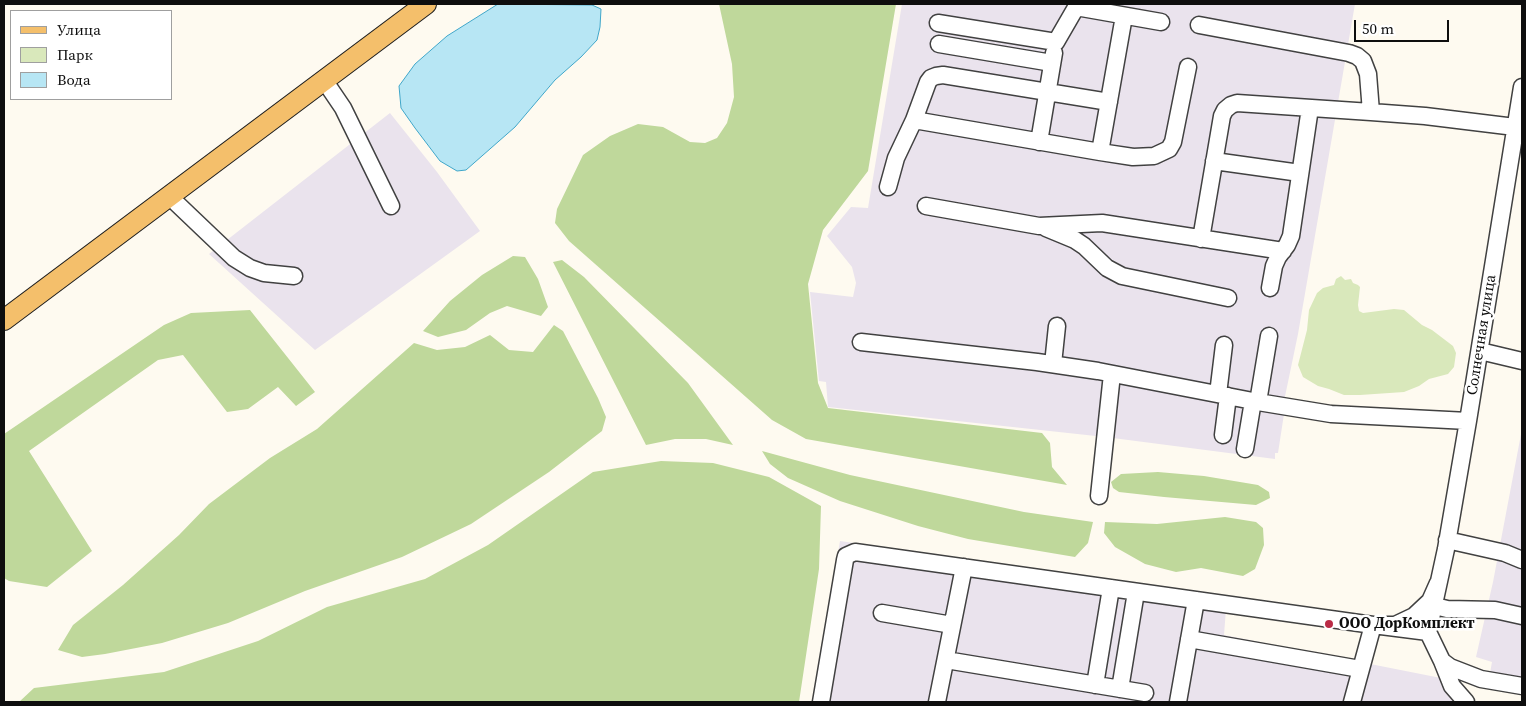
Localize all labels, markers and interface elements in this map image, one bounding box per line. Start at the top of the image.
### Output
legend [10,10,172,100]
scale bar [1356,10,1451,42]
text: 50 m [1362,18,1394,39]
text: Улица [57,19,101,40]
text: Парк [57,44,93,65]
text: Вода [57,69,91,90]
street label: Солнечная улица [1464,273,1500,397]
place label: ООО ДорКомплект [1339,615,1475,633]
marker: ООО ДорКомплект [1323,618,1335,630]

